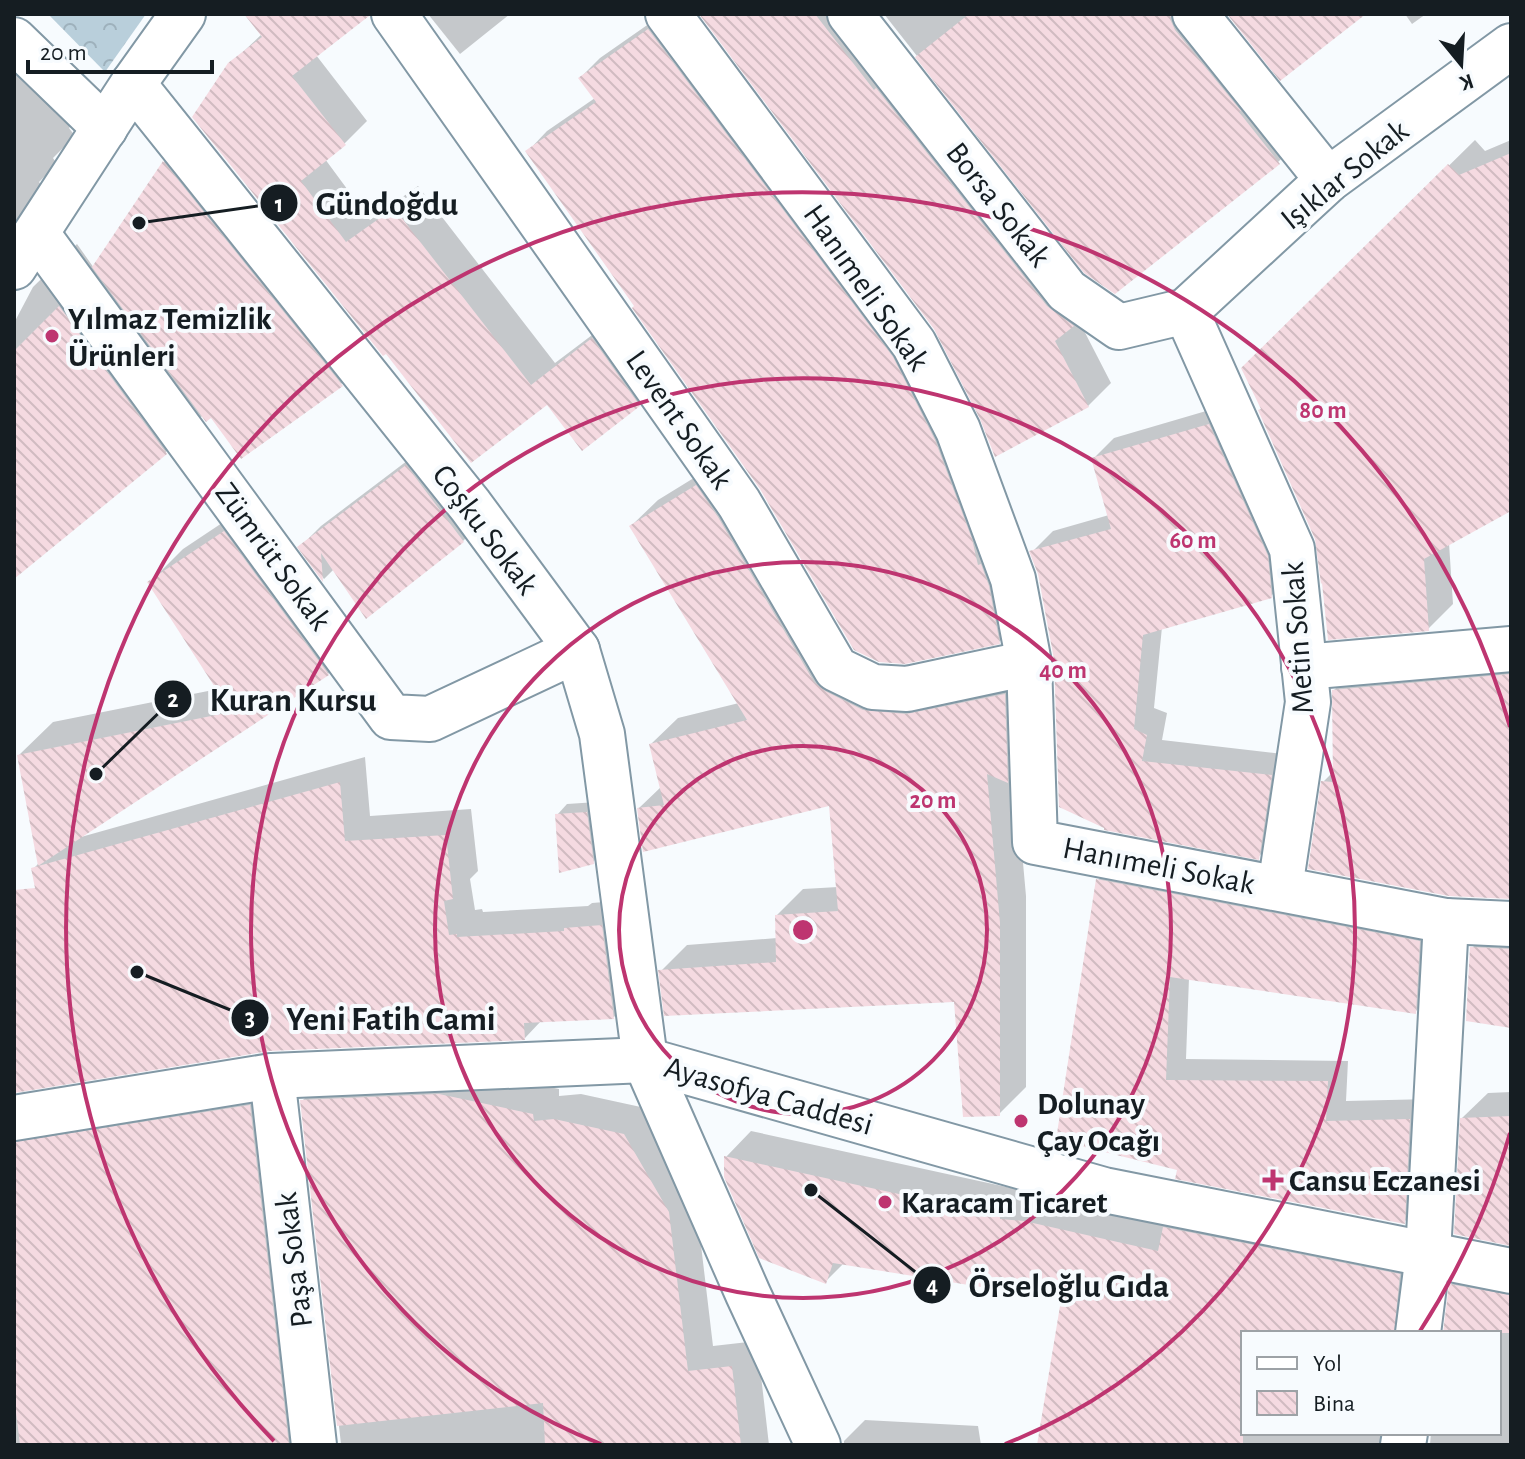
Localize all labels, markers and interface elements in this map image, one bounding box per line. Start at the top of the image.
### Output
scale bar [28,24,212,74]
north arrow [1421,24,1501,104]
text: 20 m [40,41,87,65]
text: K [1456,70,1476,95]
street label: Işıklar Sokak [1275,114,1415,236]
street label: Borsa Sokak [940,136,1057,273]
callout: Gündoğdu [259,174,474,232]
text: Gündoğdu [316,188,458,222]
text: 1 [275,193,283,217]
street label: Hanımeli Sokak [797,199,935,377]
place label: Yılmaz Temizlik Ürünleri [68,303,272,372]
marker: Yılmaz Temizlik Ürünleri [43,327,61,345]
street label: Levent Sokak [620,344,739,495]
text: 80 m [1299,399,1347,423]
street label: Coşku Sokak [426,459,544,601]
street label: Zümrüt Sokak [209,477,337,636]
text: 60 m [1169,529,1217,553]
street label: Metin Sokak [1277,560,1319,715]
text: 40 m [1039,659,1087,683]
callout: Kuran Kursu [153,670,392,728]
text: Kuran Kursu [209,684,377,718]
text: 2 [167,688,179,712]
text: 20 m [910,789,956,813]
street label: Hanımeli Sokak [1060,832,1258,900]
centre of rings [789,916,817,944]
callout: Yeni Fatih Cami [230,989,511,1047]
text: Yeni Fatih Cami [286,1003,496,1037]
text: 3 [245,1007,255,1031]
street label: Ayasofya Caddesi [661,1051,877,1141]
place label: Dolunay Çay Ocağı [1037,1088,1160,1157]
marker: Dolunay Çay Ocağı [1012,1112,1030,1130]
place label: Cansu Eczanesi [1289,1165,1481,1197]
marker: Cansu Eczanesi [1264,1171,1282,1189]
place label: Karacam Ticaret [901,1187,1108,1219]
street label: Paşa Sokak [270,1190,318,1329]
marker: Karacam Ticaret [876,1193,894,1211]
callout: Örseloğlu Gıda [912,1256,1185,1314]
text: Örseloğlu Gıda [969,1267,1169,1304]
text: 4 [926,1274,938,1298]
legend [1241,1331,1501,1435]
text: Yol [1313,1352,1342,1376]
text: Bina [1313,1392,1355,1416]

